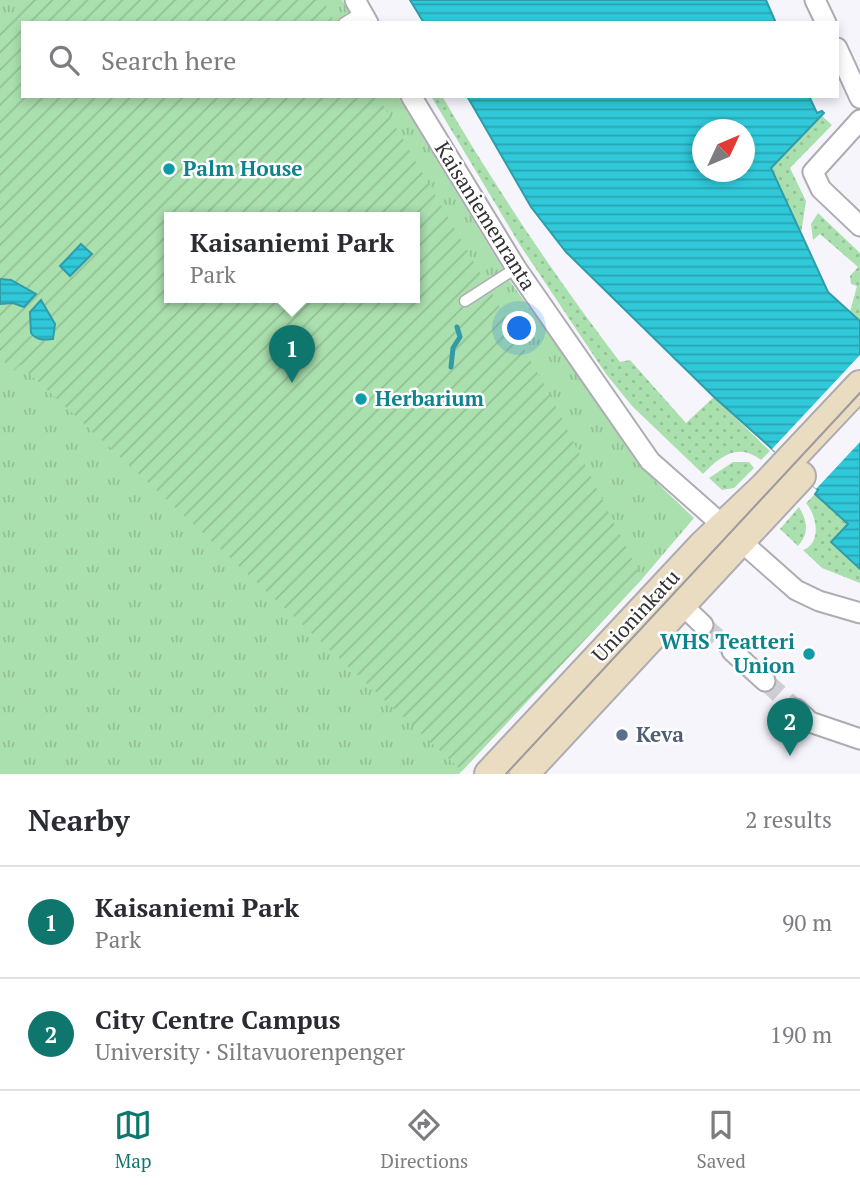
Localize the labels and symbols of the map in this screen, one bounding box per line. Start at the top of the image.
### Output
north arrow [692,119,755,182]
street label: Kaisaniemenranta [429,136,543,295]
place label: Palm House [183,154,303,182]
marker: Palm House [161,161,177,177]
your location [502,311,536,345]
pin: 1 [269,325,315,383]
place label: Herbarium [375,384,485,412]
marker: Herbarium [353,391,369,407]
street label: Unioninkatu [585,563,685,668]
place label: WHS Teatteri Union [660,627,795,679]
marker: WHS Teatteri Union [801,646,817,662]
pin: 2 [767,698,813,756]
place label: Keva [636,720,684,748]
marker: Keva [614,727,630,743]

